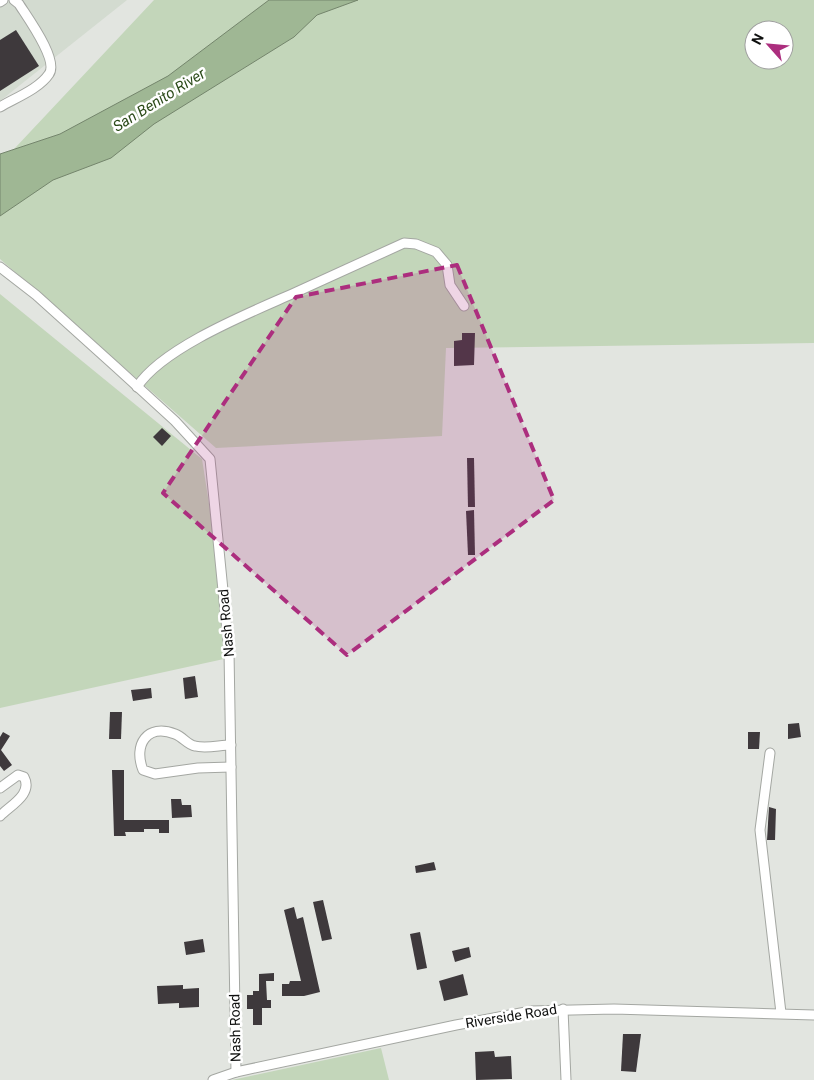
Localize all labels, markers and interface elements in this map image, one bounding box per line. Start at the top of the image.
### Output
north arrow [744,20,794,70]
text: N [748,31,767,47]
water label: San Benito River [110,64,209,136]
street label: Nash Road [215,588,237,658]
street label: Nash Road [226,994,244,1062]
street label: Riverside Road [464,1001,558,1031]

